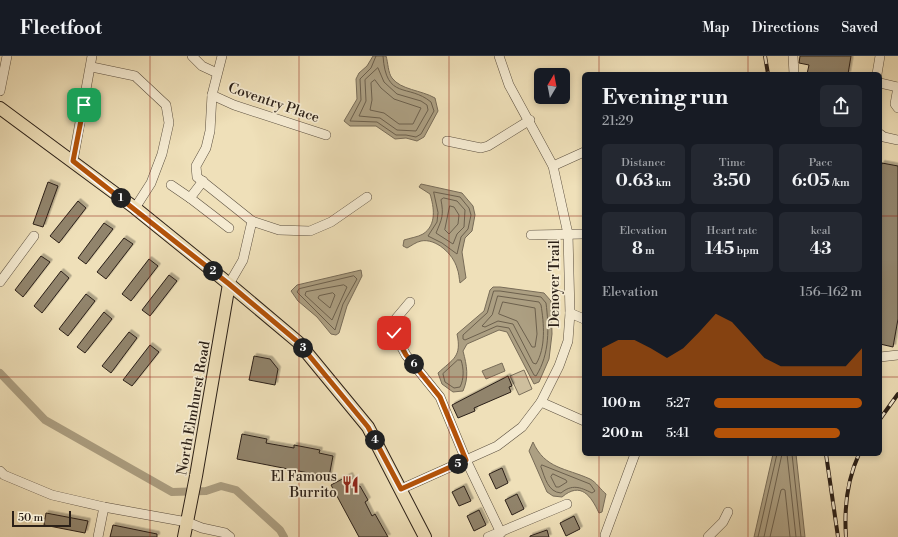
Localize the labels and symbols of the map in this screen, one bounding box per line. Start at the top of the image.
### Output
north arrow [534,68,570,104]
street label: Coventry Place [226,79,322,127]
pin [67,88,101,122]
pin: 1 [111,188,131,208]
street label: Denoyer Trail [546,240,564,328]
pin: 2 [203,261,223,281]
pin [377,316,411,350]
pin: 3 [293,338,313,358]
street label: North Elmhurst Road [173,340,215,477]
pin: 6 [404,354,424,374]
pin: 4 [365,430,385,450]
pin: 5 [448,454,468,474]
place label: El Famous Burrito [271,468,337,502]
restaurant icon: El Famous Burrito [340,474,360,494]
scale bar [12,509,71,528]

